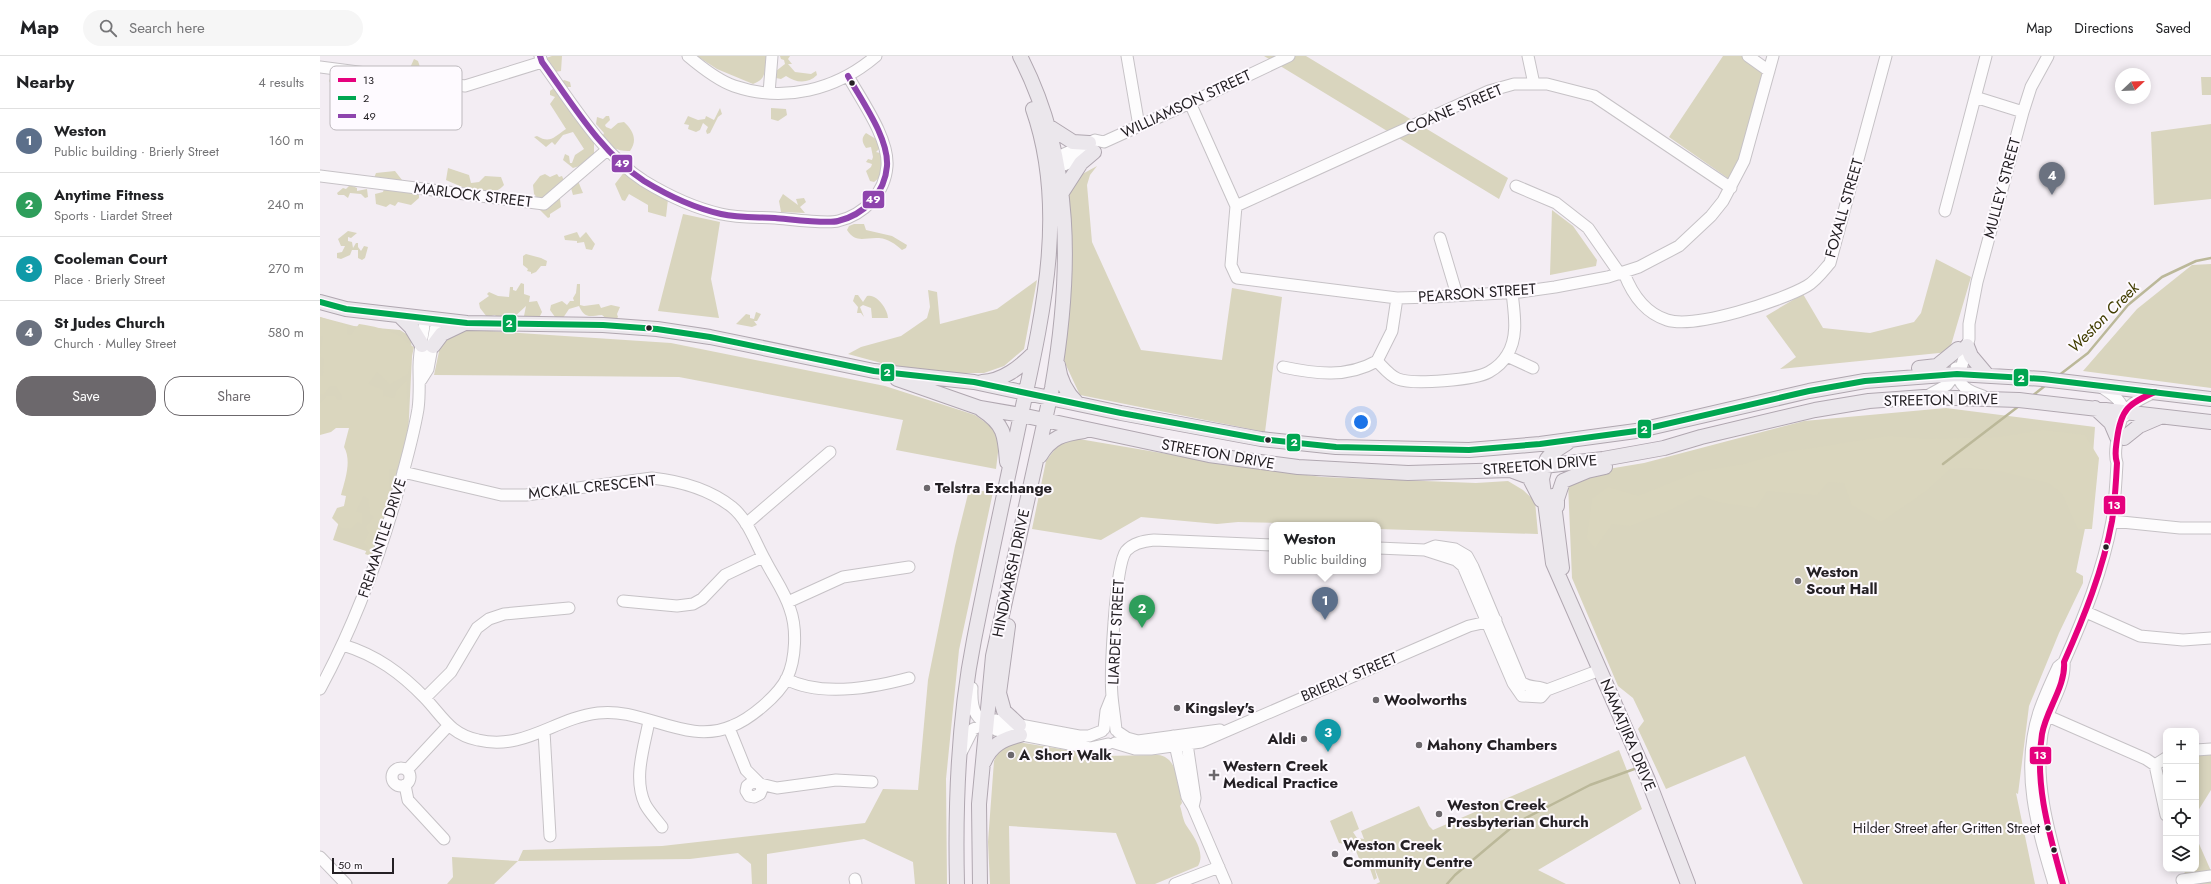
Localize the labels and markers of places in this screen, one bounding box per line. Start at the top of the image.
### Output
unlabelled marker [847,78,857,88]
pin: 4 [2039,162,2065,195]
unlabelled marker [644,323,654,333]
unlabelled marker [1263,435,1273,445]
place label: Telstra Exchange [935,477,1053,499]
marker: Telstra Exchange [922,483,932,493]
unlabelled marker [2101,542,2111,552]
place label: Weston Scout Hall [1806,561,1878,600]
marker: Weston Scout Hall [1793,576,1803,586]
pin: 1 [1312,587,1338,620]
pin: 2 [1129,595,1155,628]
place label: Woolworths [1384,689,1467,711]
marker: Woolworths [1371,695,1381,705]
place label: Kingsley's [1185,697,1255,719]
marker: Kingsley's [1172,703,1182,713]
pin: 3 [1315,719,1341,752]
place label: Aldi [1267,728,1296,750]
marker: Aldi [1299,734,1309,744]
place label: Mahony Chambers [1427,734,1557,756]
marker: Mahony Chambers [1414,740,1424,750]
place label: A Short Walk [1018,744,1112,766]
marker: A Short Walk [1006,750,1016,760]
place label: Western Creek Medical Practice [1223,755,1338,794]
marker: Western Creek Medical Practice [1208,769,1220,781]
place label: Weston Creek Presbyterian Church [1447,794,1589,833]
marker: Weston Creek Presbyterian Church [1434,809,1444,819]
place label: Hilder Street after Gritten Street [1853,818,2041,838]
marker: Hilder Street after Gritten Street [2043,823,2053,833]
place label: Weston Creek Community Centre [1343,834,1473,873]
unlabelled marker [2049,845,2059,855]
marker: Weston Creek Community Centre [1330,849,1340,859]

